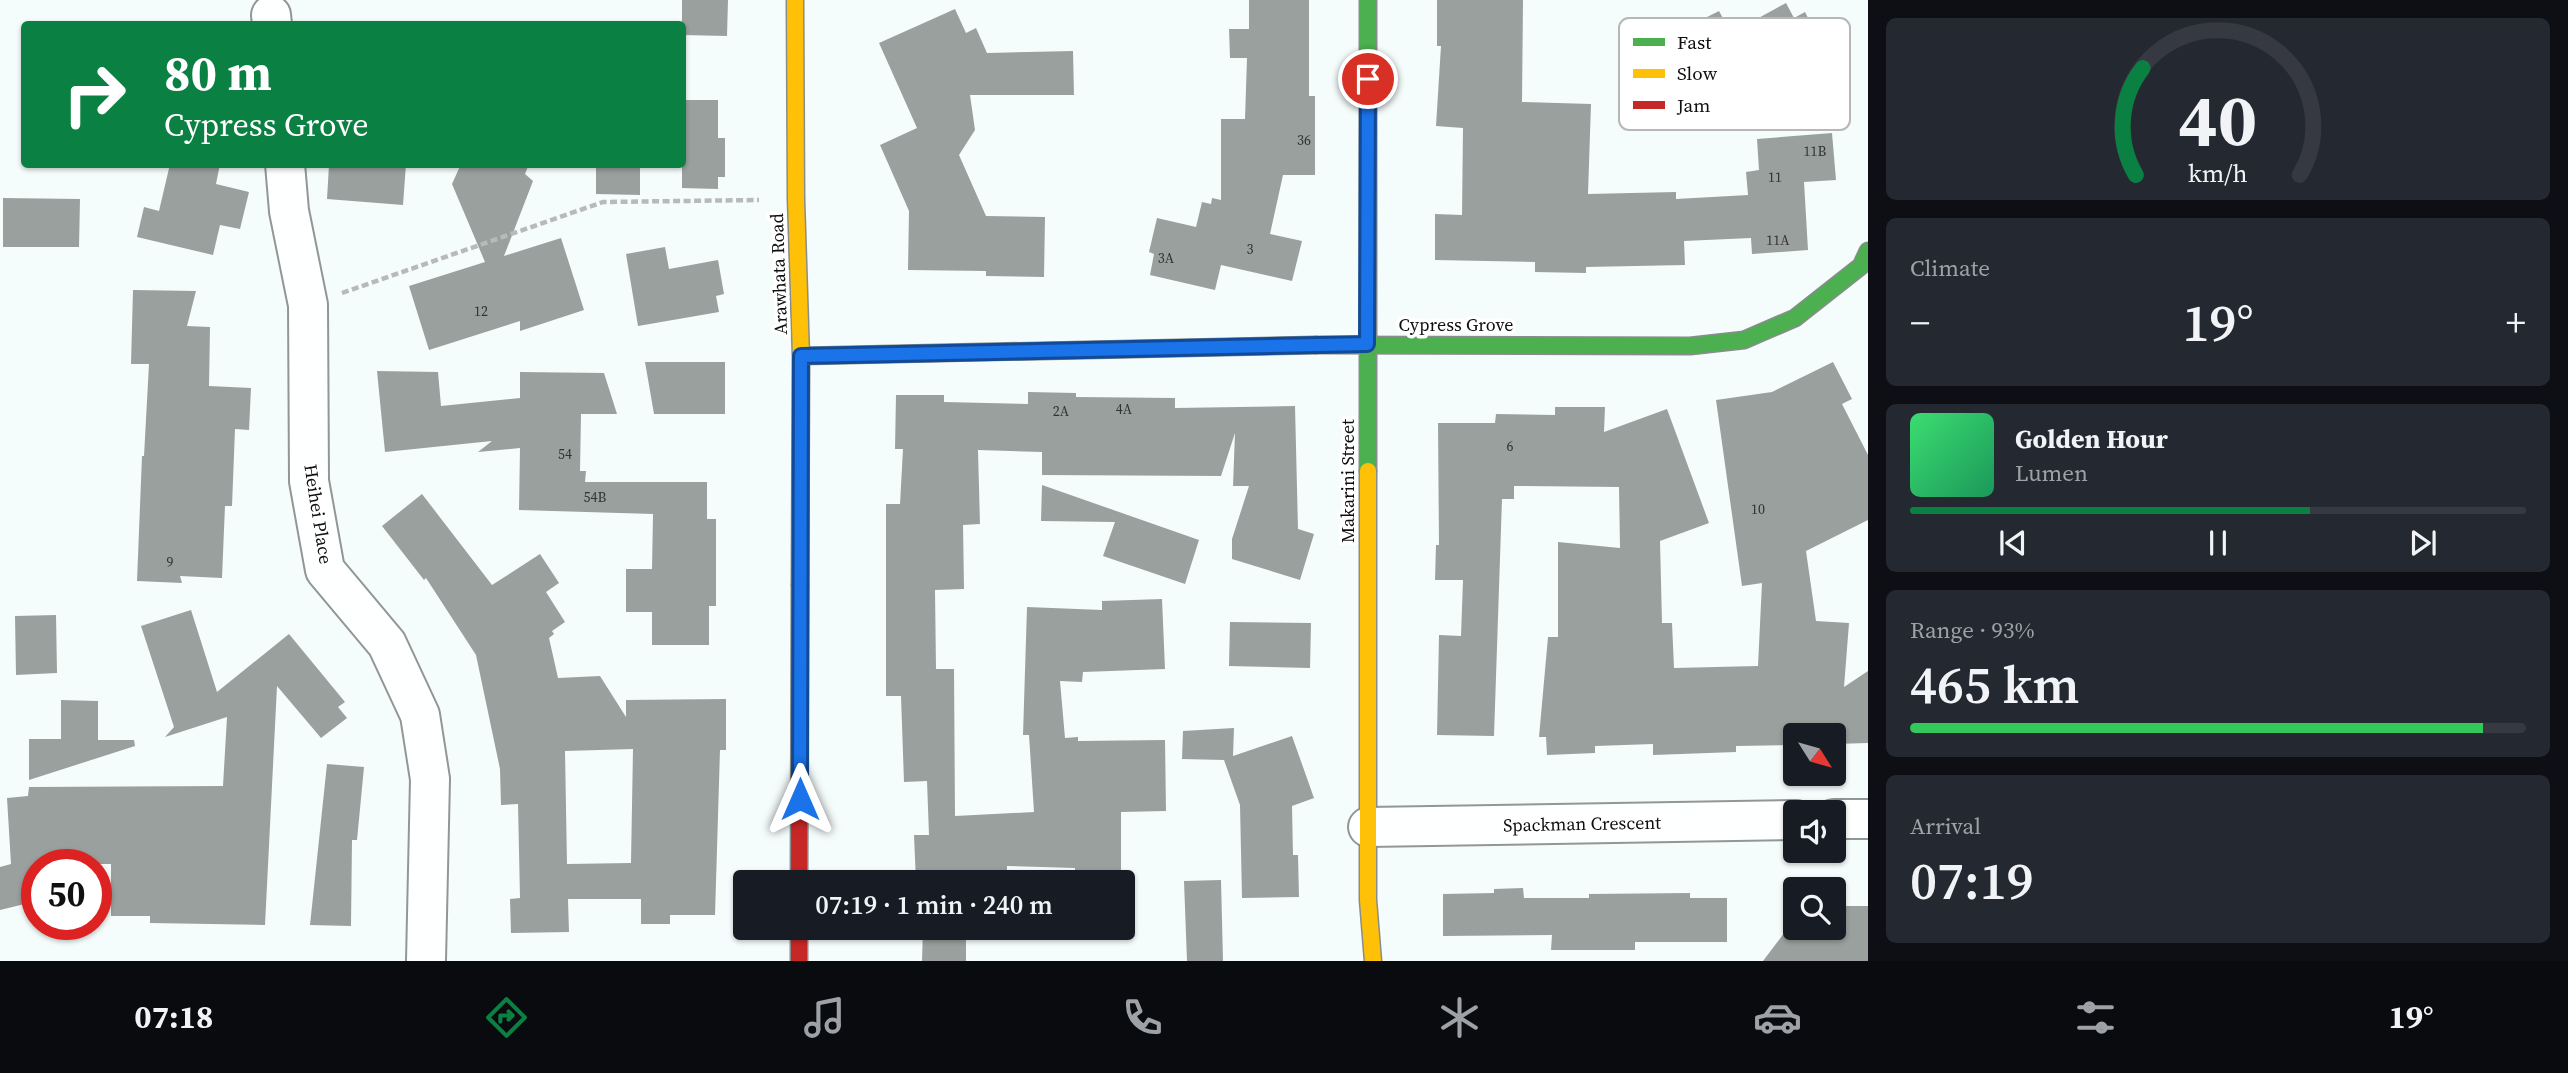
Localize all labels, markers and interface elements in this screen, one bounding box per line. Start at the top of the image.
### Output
legend [1619,18,1850,130]
text: Fast [1677,29,1712,55]
text: 80 m [164,39,272,106]
icon: right [49,49,140,140]
pin [1338,49,1398,109]
icon: arrive [1349,60,1387,98]
text: Slow [1677,60,1718,86]
text: 40 [2179,70,2257,169]
text: Jam [1676,92,1710,118]
text: Cypress Grove [164,103,368,147]
house number: 36 [1297,130,1311,150]
house number: 11B [1804,141,1827,161]
text: km/h [2188,156,2248,190]
house number: 11 [1768,167,1782,187]
street label: Arawhata Road [764,213,793,335]
house number: 11A [1766,230,1790,250]
house number: 3 [1247,239,1254,259]
house number: 3A [1158,248,1175,268]
text: Climate [1910,252,1990,284]
text: 19° [2182,287,2254,358]
text: − [1910,297,1930,349]
text: + [2506,297,2526,349]
house number: 12 [474,301,488,321]
street label: Cypress Grove [1398,312,1514,337]
house number: 4A [1116,399,1133,419]
house number: 2A [1053,401,1070,421]
street label: Makarini Street [1335,419,1360,543]
text: Golden Hour [2015,421,2168,457]
house number: 6 [1507,436,1514,456]
house number: 54 [558,444,572,464]
text: Lumen [2015,457,2088,489]
street label: Heihei Place [298,462,339,566]
house number: 54B [584,487,607,507]
house number: 10 [1751,499,1765,519]
icon: previous [1994,524,2032,562]
icon: pause [2199,524,2237,562]
icon: next [2404,524,2442,562]
house number: 9 [167,552,174,572]
text: Range · 93% [1910,614,2035,646]
text: 465 km [1910,649,2079,720]
north arrow [1783,723,1846,786]
map controls [1783,723,1846,940]
position arrow [763,762,837,836]
button: sound [1783,800,1846,863]
street label: Spackman Crescent [1503,810,1661,837]
text: Arrival [1910,810,1981,842]
text: 07:19 [1910,845,2034,916]
speed limit sign: 50 [21,849,112,940]
button: search [1783,877,1846,940]
text: 07:19 · 1 min · 240 m [815,887,1053,923]
icon: directions [482,993,531,1042]
icon: music [800,993,849,1042]
icon: phone [1118,993,1167,1042]
icon: climate [1435,993,1484,1042]
icon: car [1753,993,1802,1042]
icon: filters [2071,993,2120,1042]
text: 07:18 [134,995,213,1039]
text: 19° [2388,995,2434,1039]

